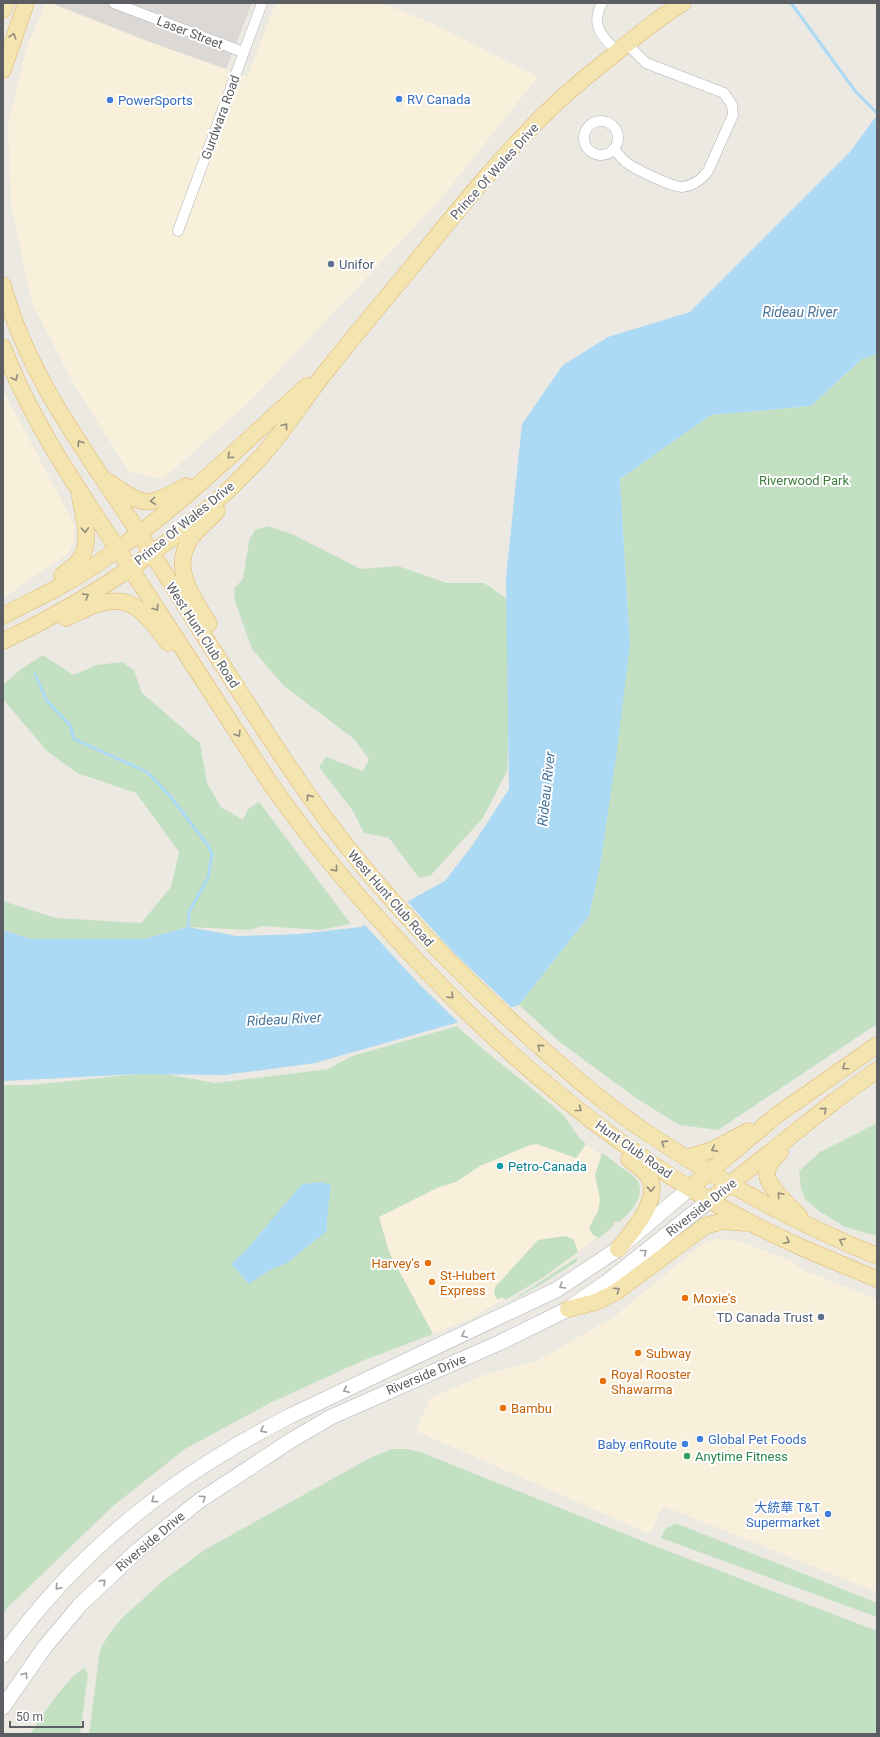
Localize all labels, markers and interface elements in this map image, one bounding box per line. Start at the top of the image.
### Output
street label: Laser Street [155,13,225,52]
one-way arrow [9,33,17,40]
street label: Gurdwara Road [198,73,243,161]
place label: RV Canada [407,92,471,107]
place label: PowerSports [118,93,193,108]
marker: RV Canada [394,94,404,104]
marker: PowerSports [105,95,115,105]
street label: Prince Of Wales Drive [447,120,542,222]
place label: Unifor [339,257,375,272]
marker: Unifor [326,259,336,269]
water label: Rideau River [763,304,838,320]
one-way arrow [10,374,18,381]
one-way arrow [280,424,287,431]
one-way arrow [77,440,84,447]
one-way arrow [227,451,235,458]
park label: Riverwood Park [759,473,849,488]
street label: Prince Of Wales Drive [131,478,237,568]
one-way arrow [150,496,156,505]
one-way arrow [81,527,89,533]
street label: West Hunt Club Road [163,580,242,691]
one-way arrow [82,593,89,600]
one-way arrow [152,604,159,611]
one-way arrow [233,730,241,737]
water label: Rideau River [534,751,558,827]
one-way arrow [307,794,314,801]
street label: West Hunt Club Road [345,847,437,950]
one-way arrow [331,865,338,872]
one-way arrow [446,991,454,999]
water label: Rideau River [246,1009,322,1029]
one-way arrow [537,1044,544,1051]
one-way arrow [842,1062,849,1070]
one-way arrow [575,1105,582,1112]
one-way arrow [820,1107,827,1114]
street label: Hunt Club Road [592,1117,675,1181]
one-way arrow [661,1141,668,1148]
one-way arrow [710,1144,718,1152]
place label: Petro-Canada [508,1159,587,1174]
marker: Petro-Canada [495,1161,505,1171]
street label: Riverside Drive [663,1175,740,1240]
one-way arrow [646,1186,655,1192]
one-way arrow [778,1193,785,1200]
one-way arrow [783,1236,791,1244]
one-way arrow [838,1237,845,1245]
one-way arrow [640,1250,647,1257]
place label: Harvey's [371,1256,420,1271]
marker: Harvey's [423,1258,433,1268]
place label: St-Hubert Express [440,1268,495,1298]
marker: St-Hubert Express [427,1277,437,1287]
one-way arrow [559,1282,566,1289]
one-way arrow [613,1288,620,1295]
place label: Moxie's [693,1291,737,1306]
marker: Moxie's [680,1293,690,1303]
place label: TD Canada Trust [717,1310,813,1325]
marker: TD Canada Trust [816,1312,826,1322]
one-way arrow [461,1330,468,1338]
place label: Subway [646,1346,691,1361]
marker: Subway [633,1348,643,1358]
street label: Riverside Drive [384,1351,468,1398]
place label: Royal Rooster Shawarma [611,1367,692,1397]
marker: Royal Rooster Shawarma [598,1376,608,1386]
one-way arrow [343,1385,351,1393]
place label: Bambu [511,1401,552,1416]
marker: Bambu [498,1403,508,1413]
one-way arrow [260,1425,267,1433]
place label: Global Pet Foods [708,1432,807,1447]
marker: Global Pet Foods [695,1434,705,1444]
place label: Baby enRoute [597,1437,677,1452]
marker: Baby enRoute [680,1439,690,1449]
place label: Anytime Fitness [695,1449,788,1464]
marker: Anytime Fitness [682,1451,692,1461]
one-way arrow [151,1495,158,1503]
one-way arrow [199,1495,206,1503]
place label: 大統華 T&T Supermarket [746,1500,820,1530]
street label: Riverside Drive [113,1508,188,1575]
marker: 大統華 T&T Supermarket [823,1509,833,1519]
one-way arrow [98,1579,106,1587]
one-way arrow [56,1583,63,1590]
one-way arrow [20,1672,28,1679]
scale bar [10,1703,83,1729]
text: 50 m [16,1710,43,1724]

